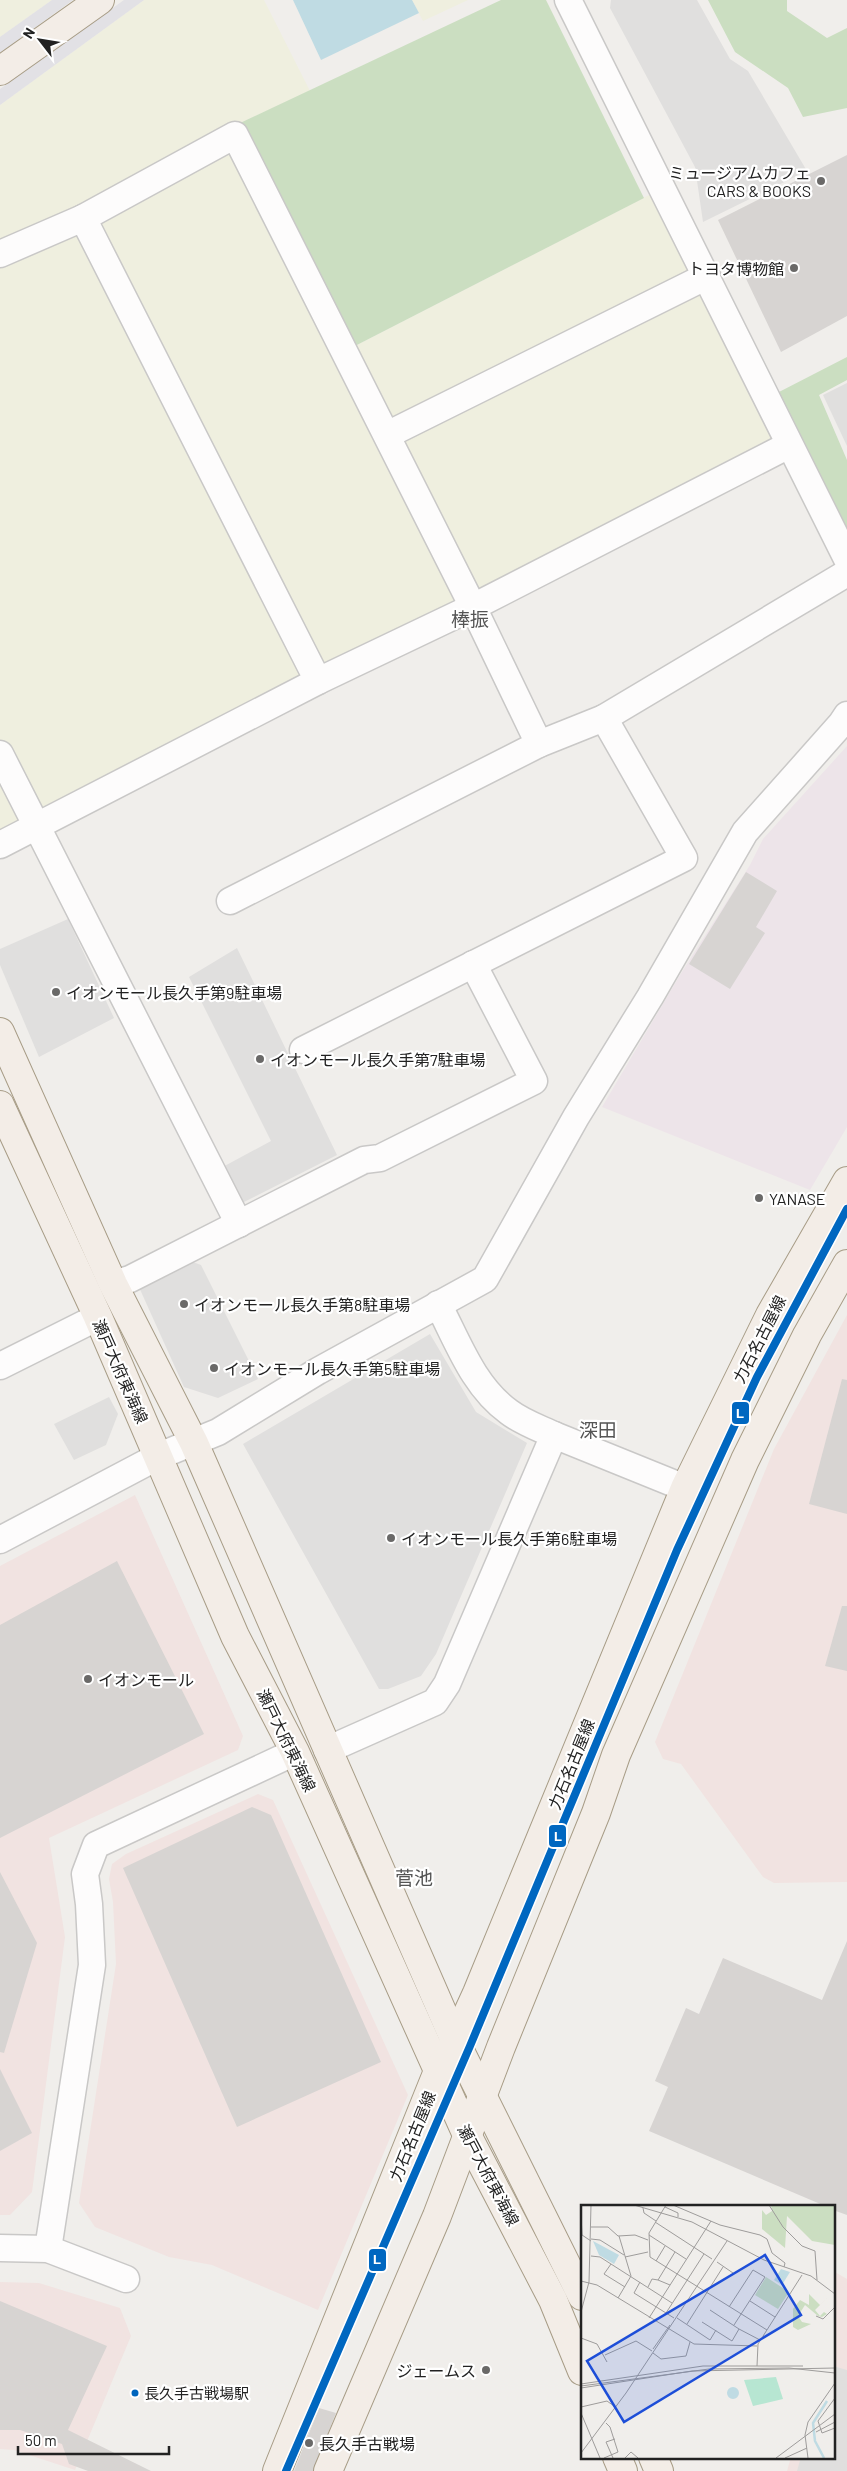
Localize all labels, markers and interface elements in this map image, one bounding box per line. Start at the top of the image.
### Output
north arrow [15,15,65,65]
text: N [19,25,38,41]
place label: ミュージアムカフェ CARS & BOOKS [668,163,811,200]
marker: ミュージアムカフェ CARS & BOOKS [815,175,827,187]
place label: トヨタ博物館 [688,259,784,278]
marker: トヨタ博物館 [788,262,800,274]
district label: 棒振 [451,607,489,630]
place label: イオンモール長久手第9駐車場 [66,983,282,1002]
marker: イオンモール長久手第9駐車場 [50,986,62,998]
place label: イオンモール長久手第7駐車場 [270,1050,486,1069]
marker: イオンモール長久手第7駐車場 [254,1053,266,1065]
place label: YANASE [769,1189,825,1208]
marker: YANASE [753,1192,765,1204]
street label: 力石名古屋線 [729,1292,789,1386]
place label: イオンモール長久手第8駐車場 [194,1295,410,1314]
marker: イオンモール長久手第8駐車場 [178,1298,190,1310]
street label: 瀬戸大府東海線 [90,1316,152,1426]
place label: イオンモール長久手第5駐車場 [224,1359,440,1378]
marker: イオンモール長久手第5駐車場 [208,1362,220,1374]
line badge: L [731,1401,750,1425]
text: L [736,1404,744,1421]
district label: 深田 [579,1418,617,1441]
place label: イオンモール長久手第6駐車場 [401,1529,617,1548]
marker: イオンモール長久手第6駐車場 [385,1532,397,1544]
place label: イオンモール [98,1670,194,1689]
marker: イオンモール [82,1673,94,1685]
street label: 瀬戸大府東海線 [254,1685,320,1795]
street label: 力石名古屋線 [544,1716,598,1812]
line badge: L [548,1824,567,1848]
text: L [554,1827,562,1844]
district label: 菅池 [395,1866,433,1889]
street label: 力石名古屋線 [385,2088,439,2184]
street label: 瀬戸大府東海線 [454,2121,524,2229]
inset map [581,2205,834,2458]
line badge: L [368,2248,387,2272]
text: L [373,2250,381,2267]
place label: ジェームス [396,2361,476,2380]
marker: ジェームス [480,2364,492,2376]
place label: 長久手古戦場駅 [144,2384,249,2402]
marker: 長久手古戦場駅 [130,2388,140,2398]
scale bar [18,2424,169,2456]
text: 50 m [25,2431,57,2449]
place label: 長久手古戦場 [319,2434,415,2453]
marker: 長久手古戦場 [303,2437,315,2449]

